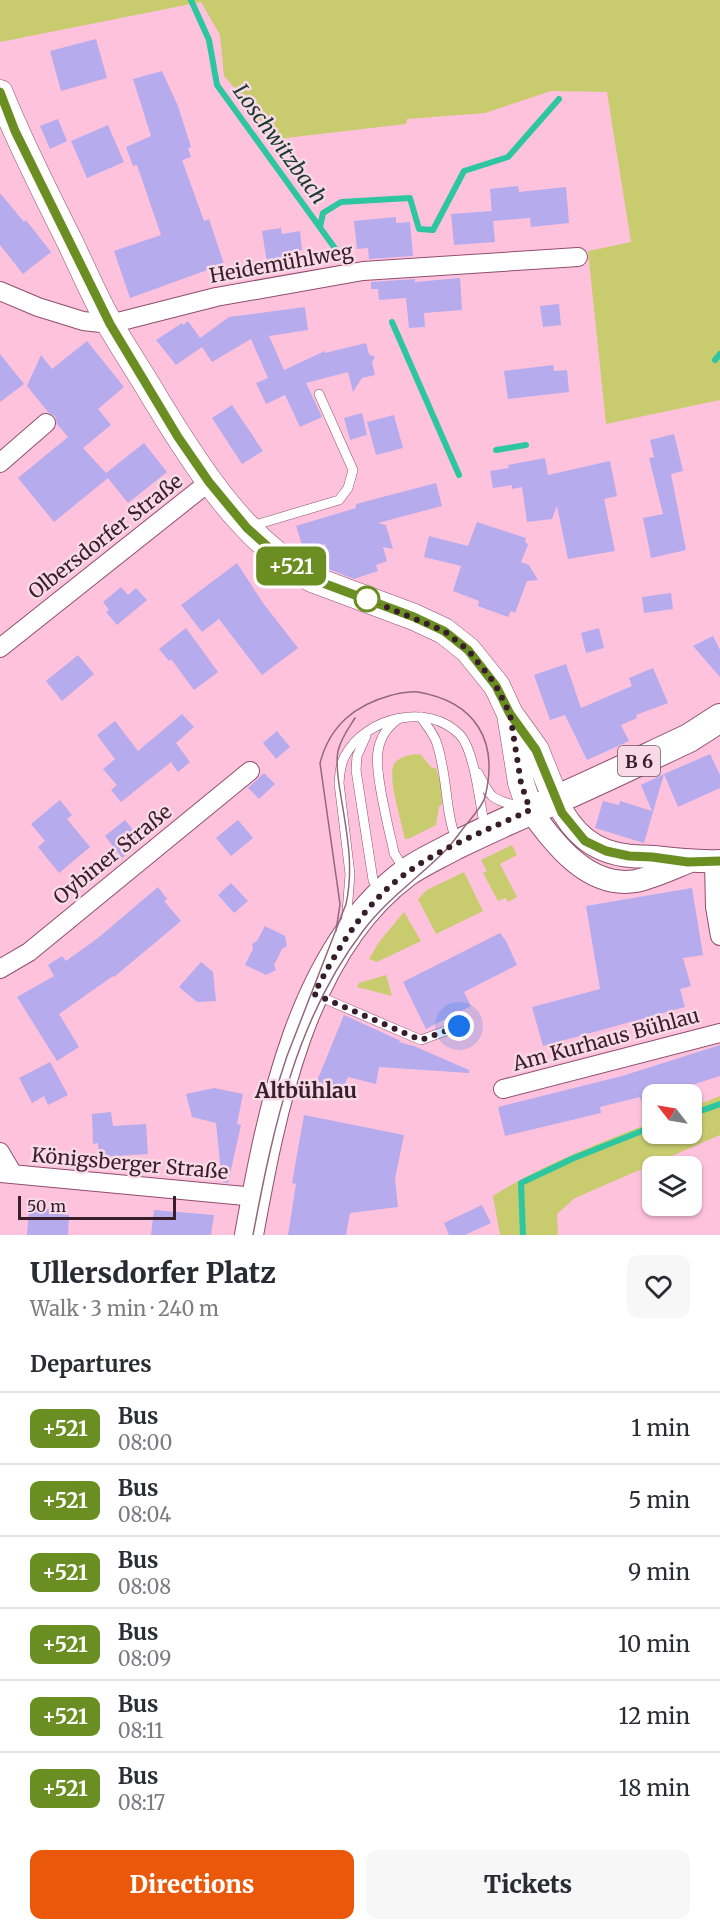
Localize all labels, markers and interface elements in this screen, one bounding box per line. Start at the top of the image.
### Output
water label: Loschwitzbach [227,79,333,209]
street label: Heidemühlweg [207,238,355,288]
street label: Olbersdorfer Straße [23,468,187,604]
line badge: +521 [249,546,333,586]
text: +521 [268,553,314,580]
unlabelled marker [354,586,380,612]
road number: B 6 [618,746,660,776]
street label: Oybiner Straße [48,799,176,909]
street label: Am Kurhaus Bühlau [509,1002,702,1076]
your location [444,1011,474,1041]
district label: Altbühlau [254,1077,357,1104]
north arrow [642,1084,702,1144]
map controls [642,1084,702,1216]
street label: Königsberger Straße [31,1142,229,1184]
button: layers [642,1156,702,1216]
scale bar [18,1193,176,1220]
text: 50 m [27,1196,66,1216]
text: Ullersdorfer Platz [30,1255,276,1291]
button: heart [627,1255,690,1318]
text: Walk · 3 min · 240 m [30,1296,219,1321]
text: Departures [30,1350,152,1378]
text: Bus [118,1402,158,1430]
text: 1 min [631,1414,690,1442]
text: +521 [42,1415,88,1442]
text: 08:00 [118,1430,172,1455]
text: Bus [118,1474,158,1502]
text: 5 min [628,1486,690,1514]
text: +521 [42,1487,88,1514]
text: 08:04 [118,1502,171,1527]
text: Bus [118,1546,158,1574]
text: 9 min [628,1558,690,1586]
text: +521 [42,1559,88,1586]
text: 08:08 [118,1574,171,1599]
text: Bus [118,1618,158,1646]
text: 10 min [618,1630,690,1658]
text: +521 [42,1631,88,1658]
text: 08:09 [118,1646,171,1671]
text: Bus [118,1690,158,1718]
text: 12 min [619,1702,690,1730]
text: +521 [42,1703,88,1730]
text: 08:11 [118,1718,163,1743]
text: Bus [118,1762,158,1790]
text: 18 min [619,1774,690,1802]
text: +521 [42,1775,88,1802]
text: 08:17 [118,1790,165,1815]
button: Directions [30,1850,354,1919]
button: Tickets [366,1850,690,1919]

